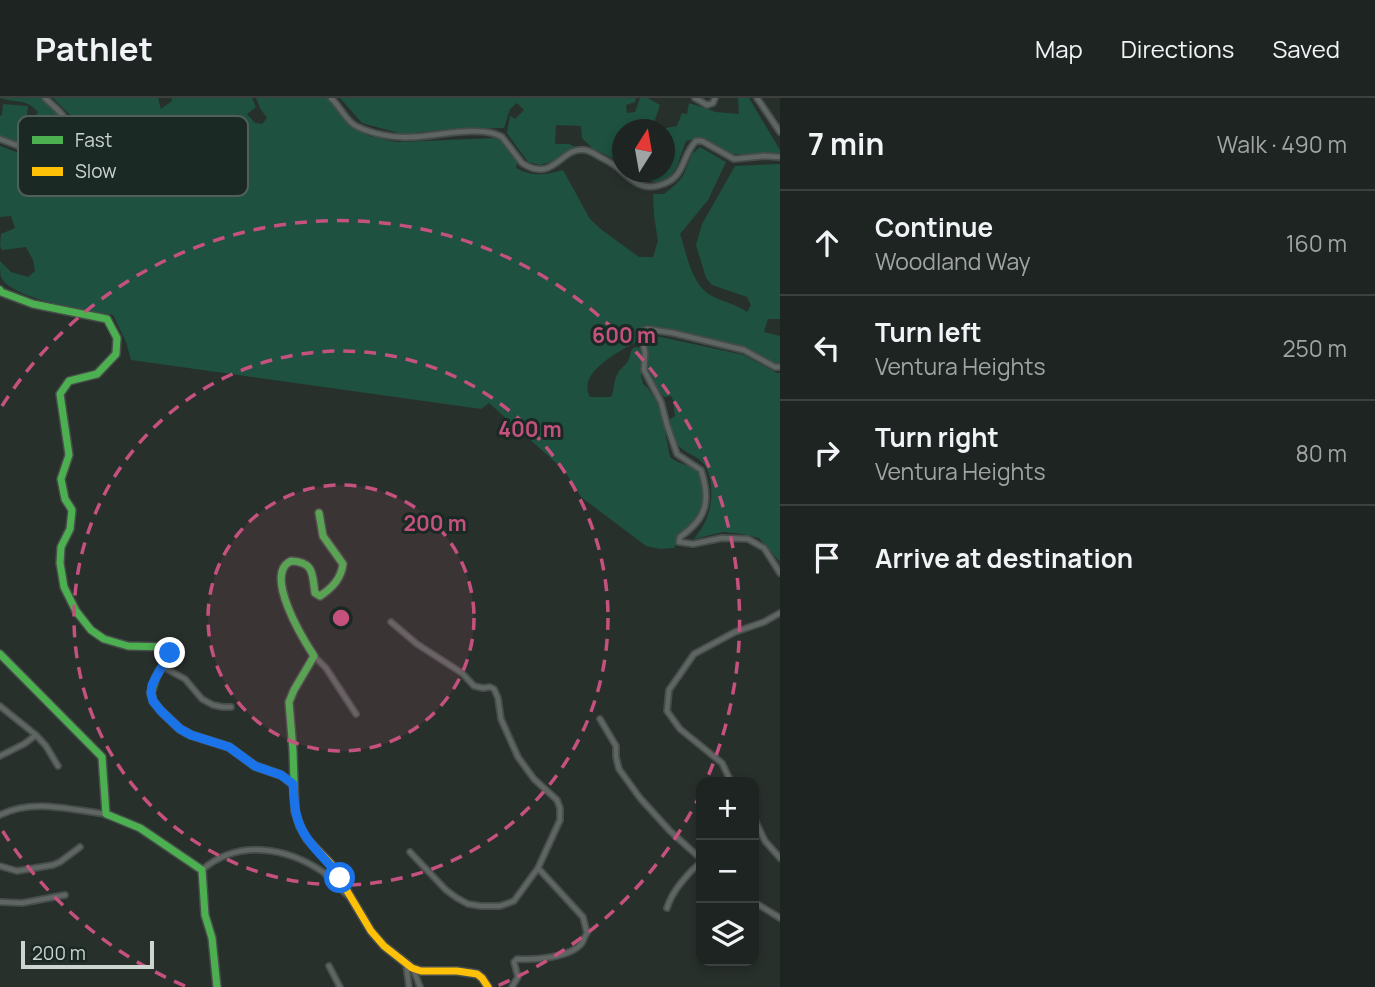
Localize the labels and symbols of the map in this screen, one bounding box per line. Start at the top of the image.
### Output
legend [18,116,248,196]
north arrow [612,119,675,182]
text: Fast [75,127,112,153]
text: Slow [75,158,117,184]
text: 600 m [592,321,656,349]
text: 400 m [498,415,562,443]
text: 200 m [403,509,467,537]
centre of rings [329,606,353,630]
route end [154,637,185,668]
route start [324,862,355,893]
scale bar [21,938,154,970]

